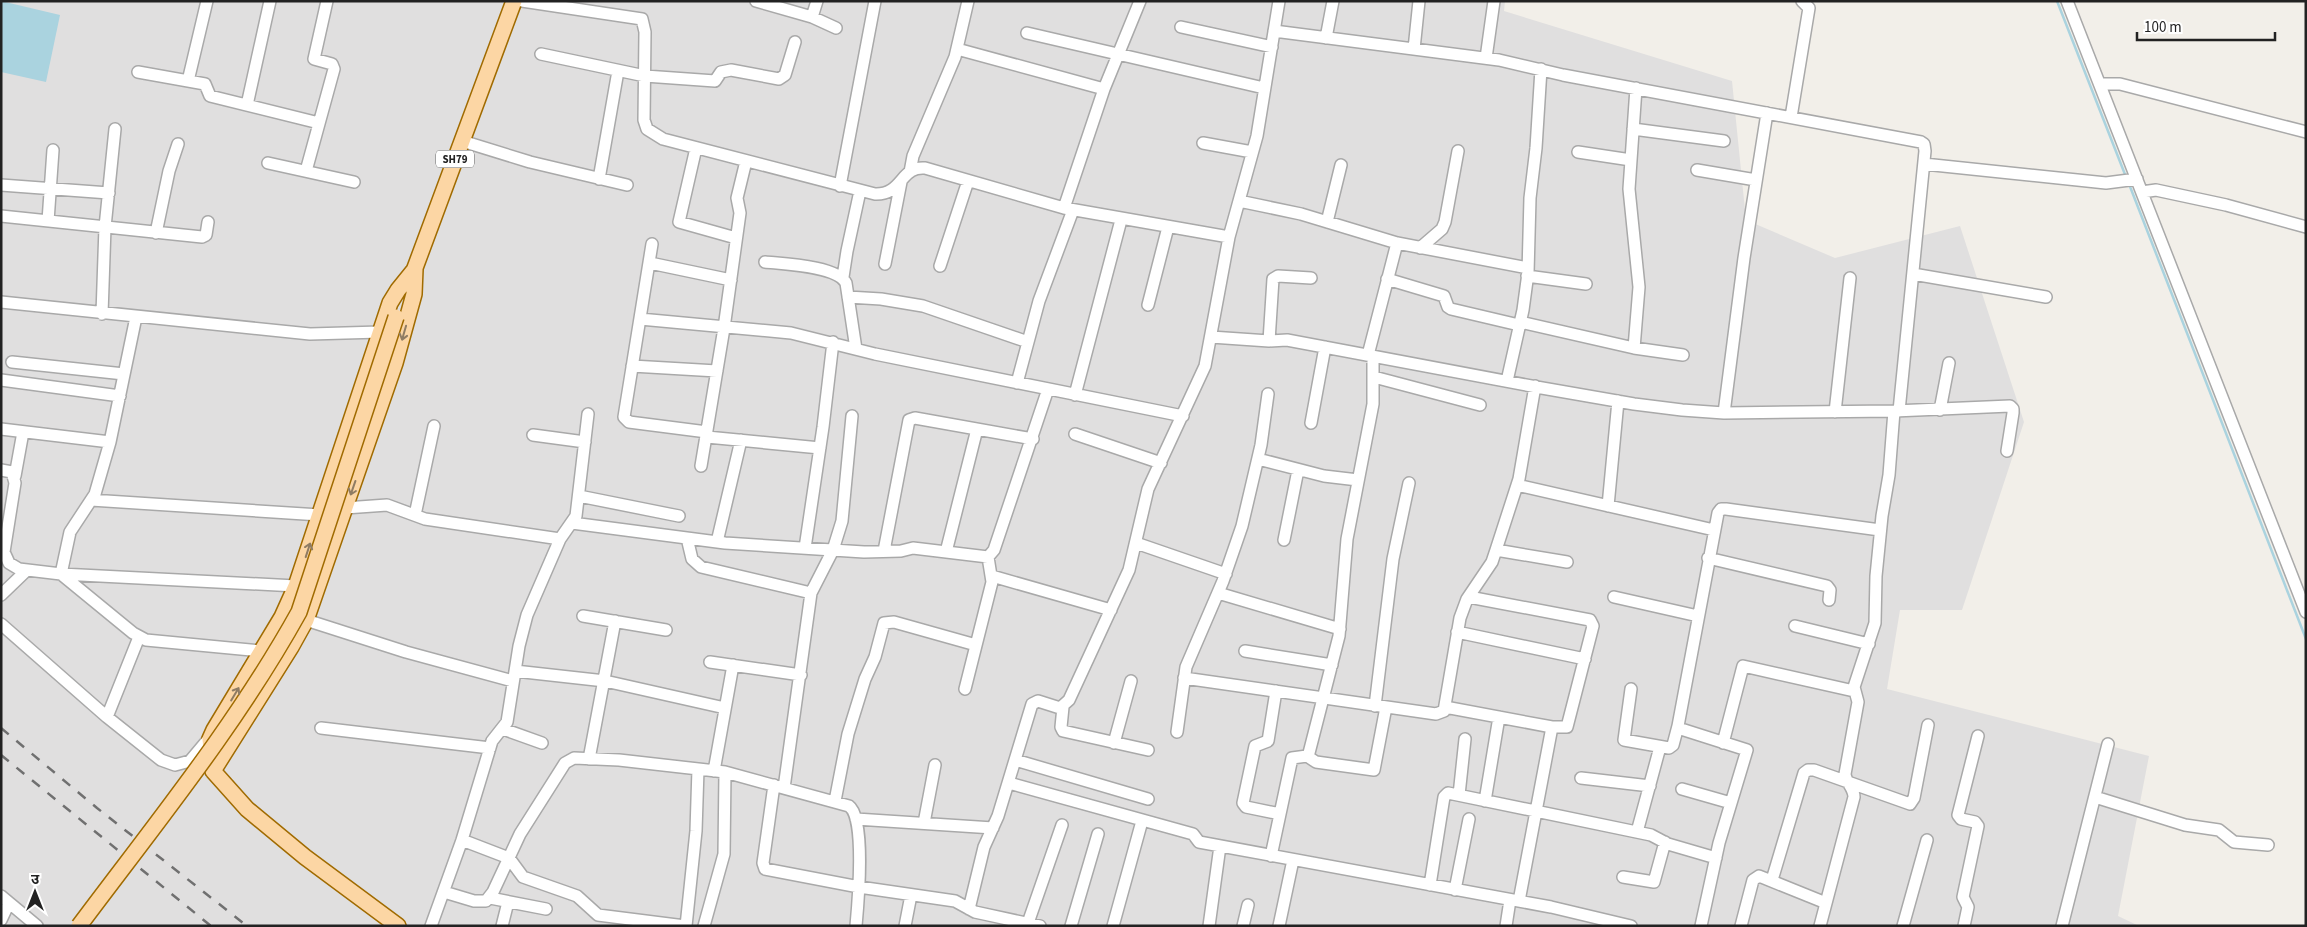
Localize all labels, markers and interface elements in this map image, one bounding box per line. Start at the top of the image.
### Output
scale bar [2137,10,2274,42]
text: 100 m [2144,17,2182,38]
road number: SH79 [436,150,474,168]
one-way arrow [398,325,408,341]
one-way arrow [347,479,357,495]
one-way arrow [304,542,314,558]
one-way arrow [231,688,241,702]
north arrow [10,867,60,917]
text: उ [31,870,40,890]

